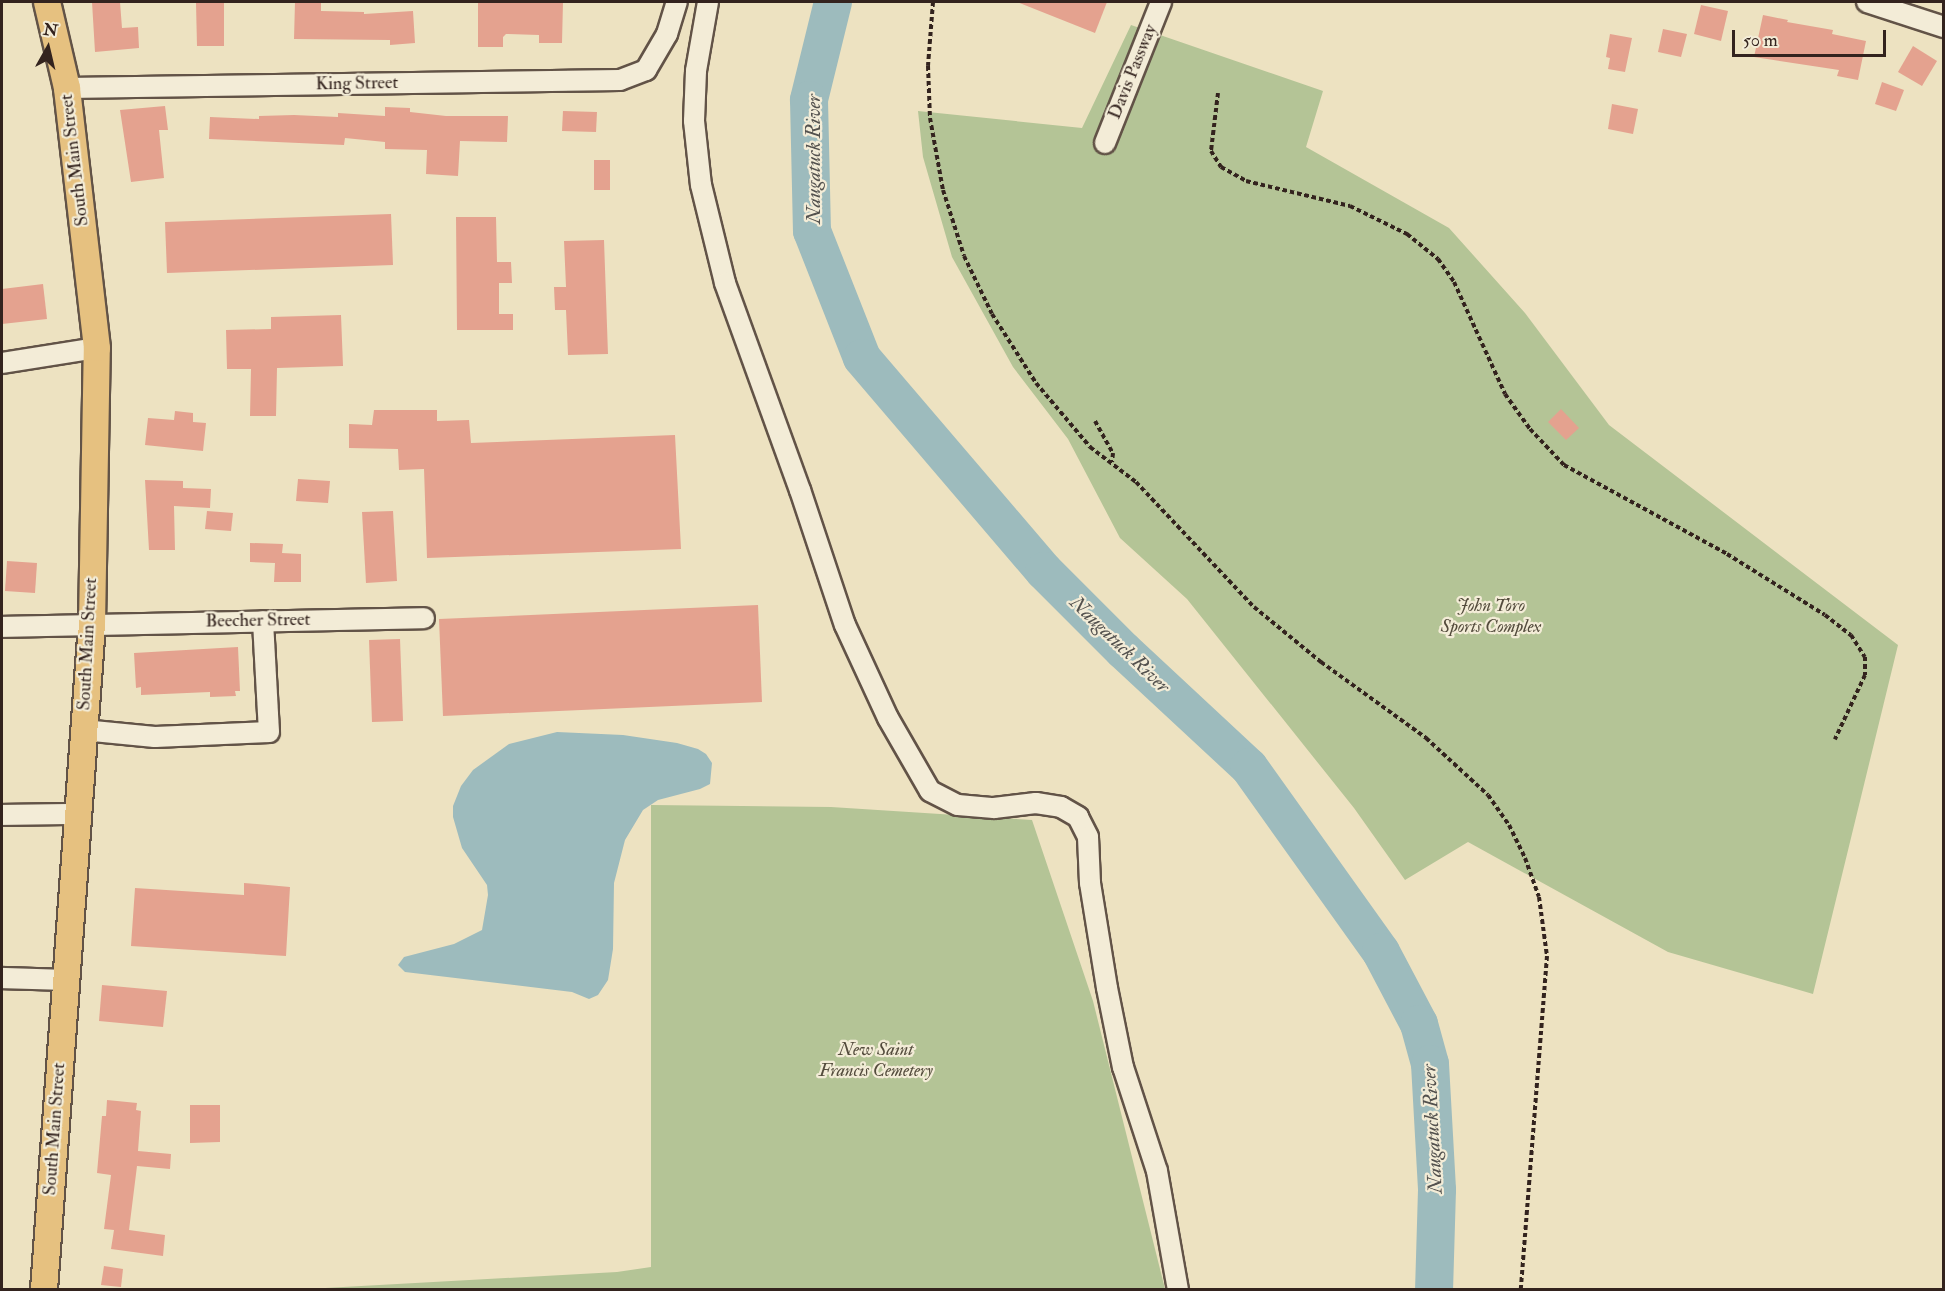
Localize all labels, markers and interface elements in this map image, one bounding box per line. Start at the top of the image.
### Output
north arrow [18,18,78,78]
scale bar [1735,18,1890,56]
text: N [42,19,59,41]
street label: Davis Passway [1104,21,1162,123]
text: 50 m [1743,29,1778,52]
street label: King Street [315,72,399,96]
street label: South Main Street [56,93,94,227]
water label: Naugatuck River [801,94,825,224]
street label: South Main Street [74,577,102,711]
water label: Naugatuck River [1065,590,1175,698]
park label: John Toro Sports Complex [1441,596,1541,638]
street label: Beecher Street [205,609,311,633]
park label: New Saint Francis Cemetery [819,1040,933,1082]
street label: South Main Street [40,1062,70,1196]
water label: Naugatuck River [1417,1064,1447,1194]

